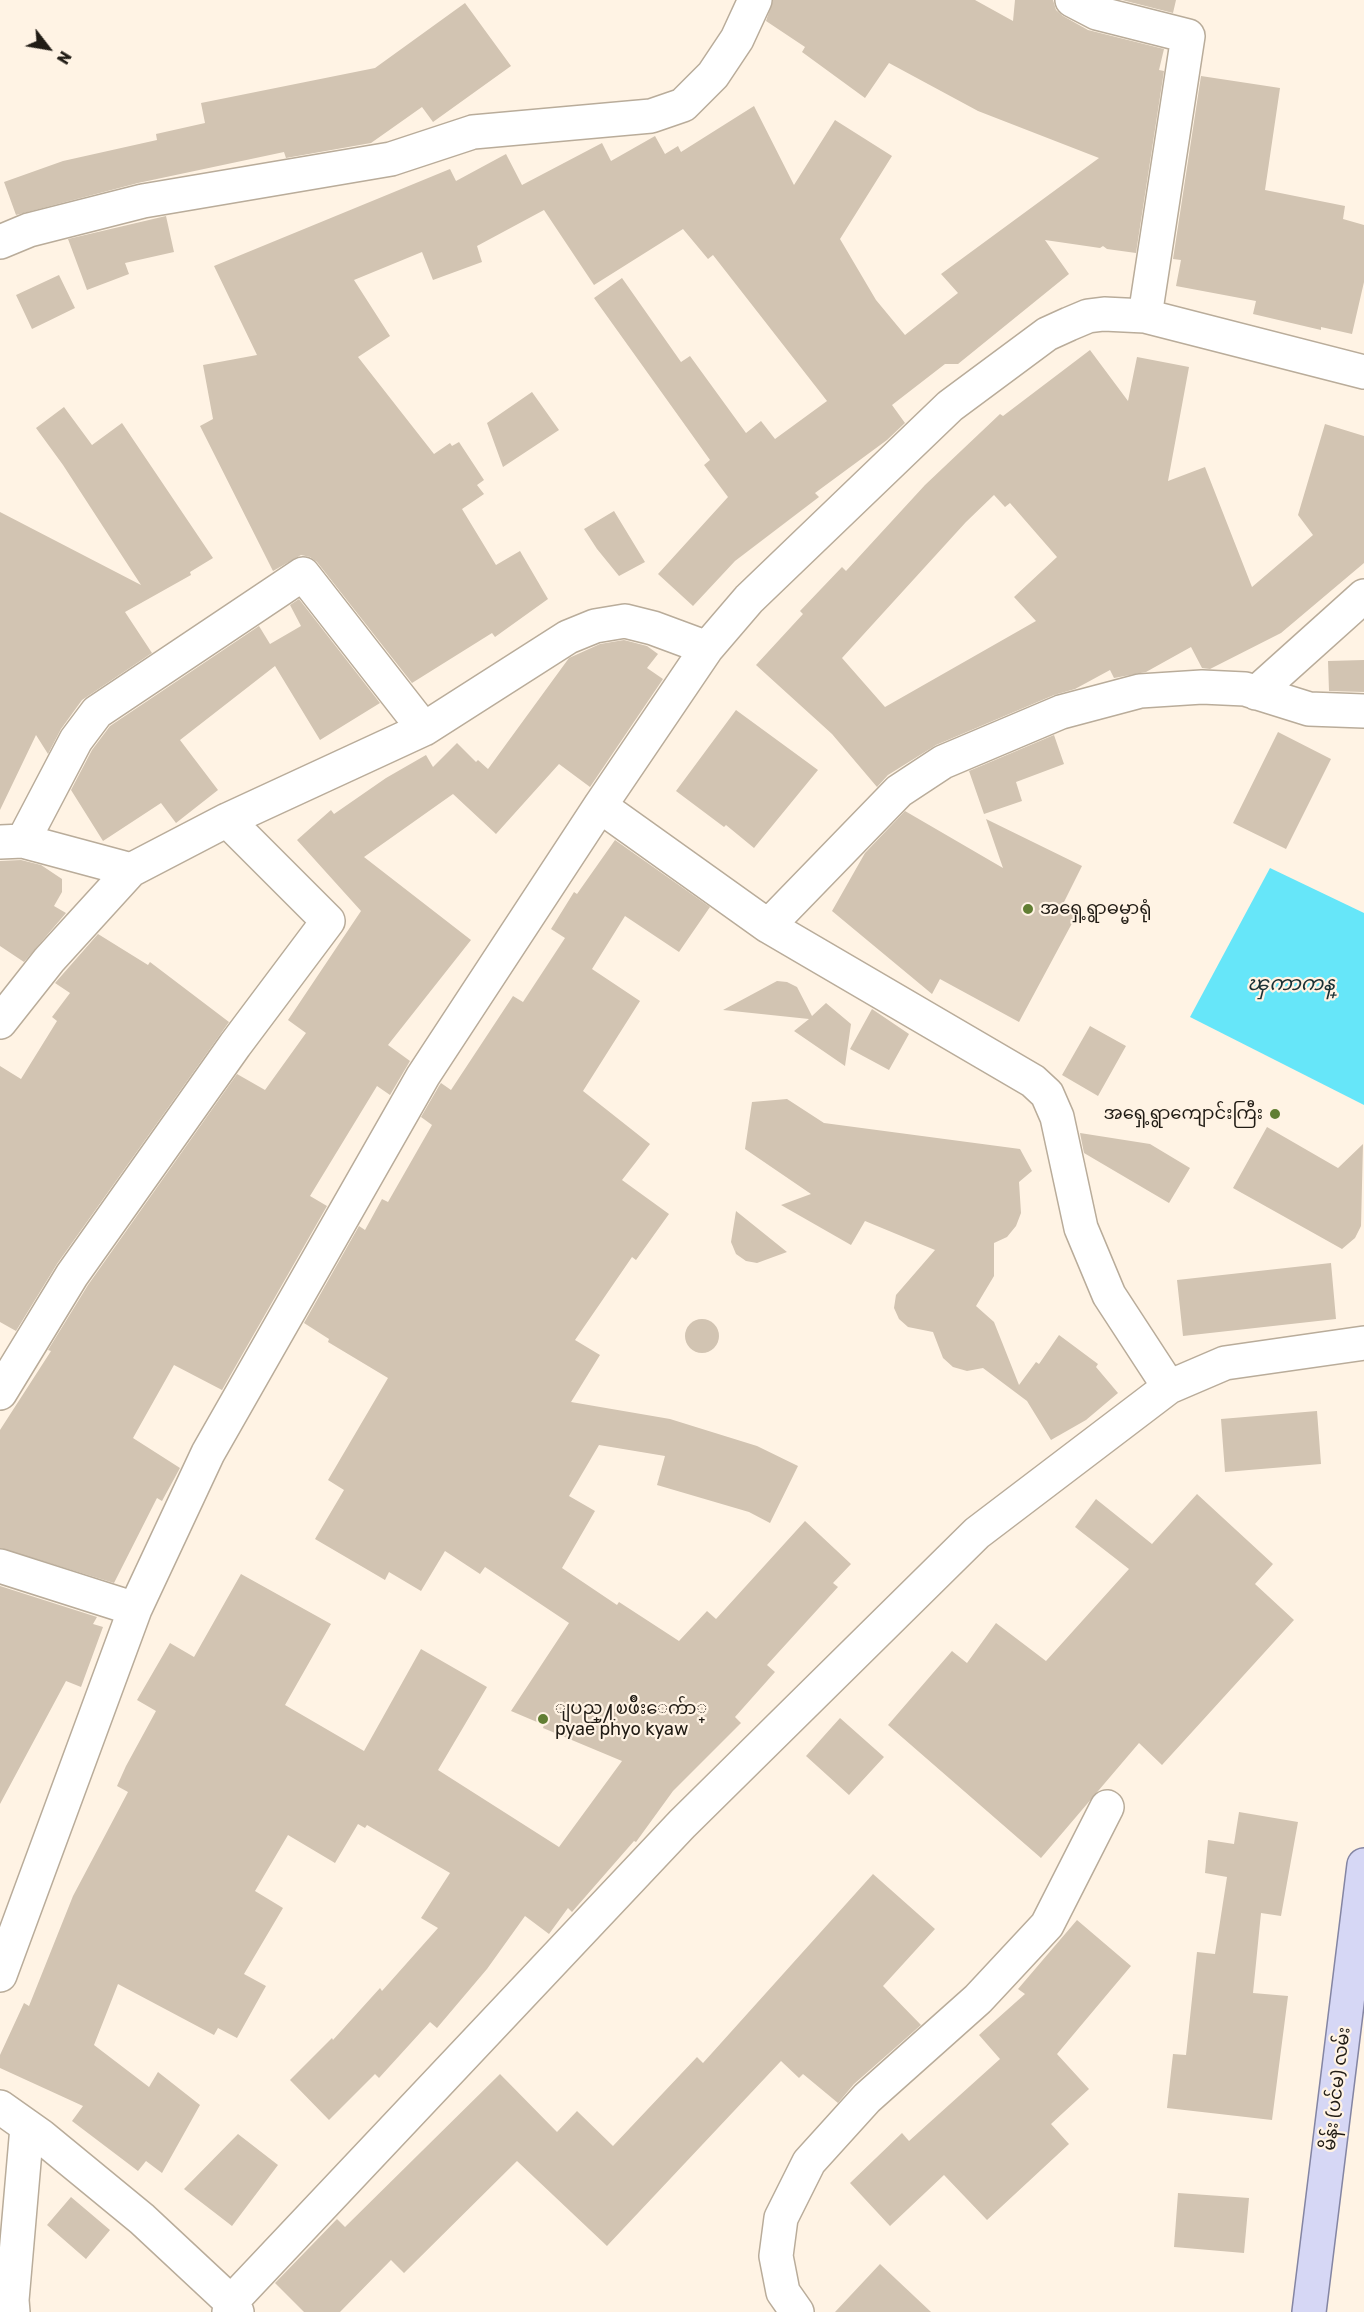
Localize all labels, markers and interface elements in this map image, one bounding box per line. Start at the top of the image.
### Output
north arrow [18,18,78,78]
text: N [53,48,75,67]
place label: အရှေ့ရွာဓမ္မာရုံ [1040,898,1152,920]
marker: အရှေ့ရွာဓမ္မာရုံ [1021,902,1035,916]
water label: ၾကာကန္ [1247,972,1335,996]
place label: အရှေ့ရွာကျောင်းကြီး [1104,1103,1263,1125]
marker: အရှေ့ရွာကျောင်းကြီး [1268,1107,1282,1121]
place label: ျပည္႔ၿဖိဳးေက်ာ္ pyae phyo kyaw [555,1698,707,1740]
marker: ျပည္႔ၿဖိဳးေက်ာ္ pyae phyo kyaw [536,1712,550,1726]
street label: မိန်း (ပင်မ) လမ်း [1319,2026,1355,2152]

